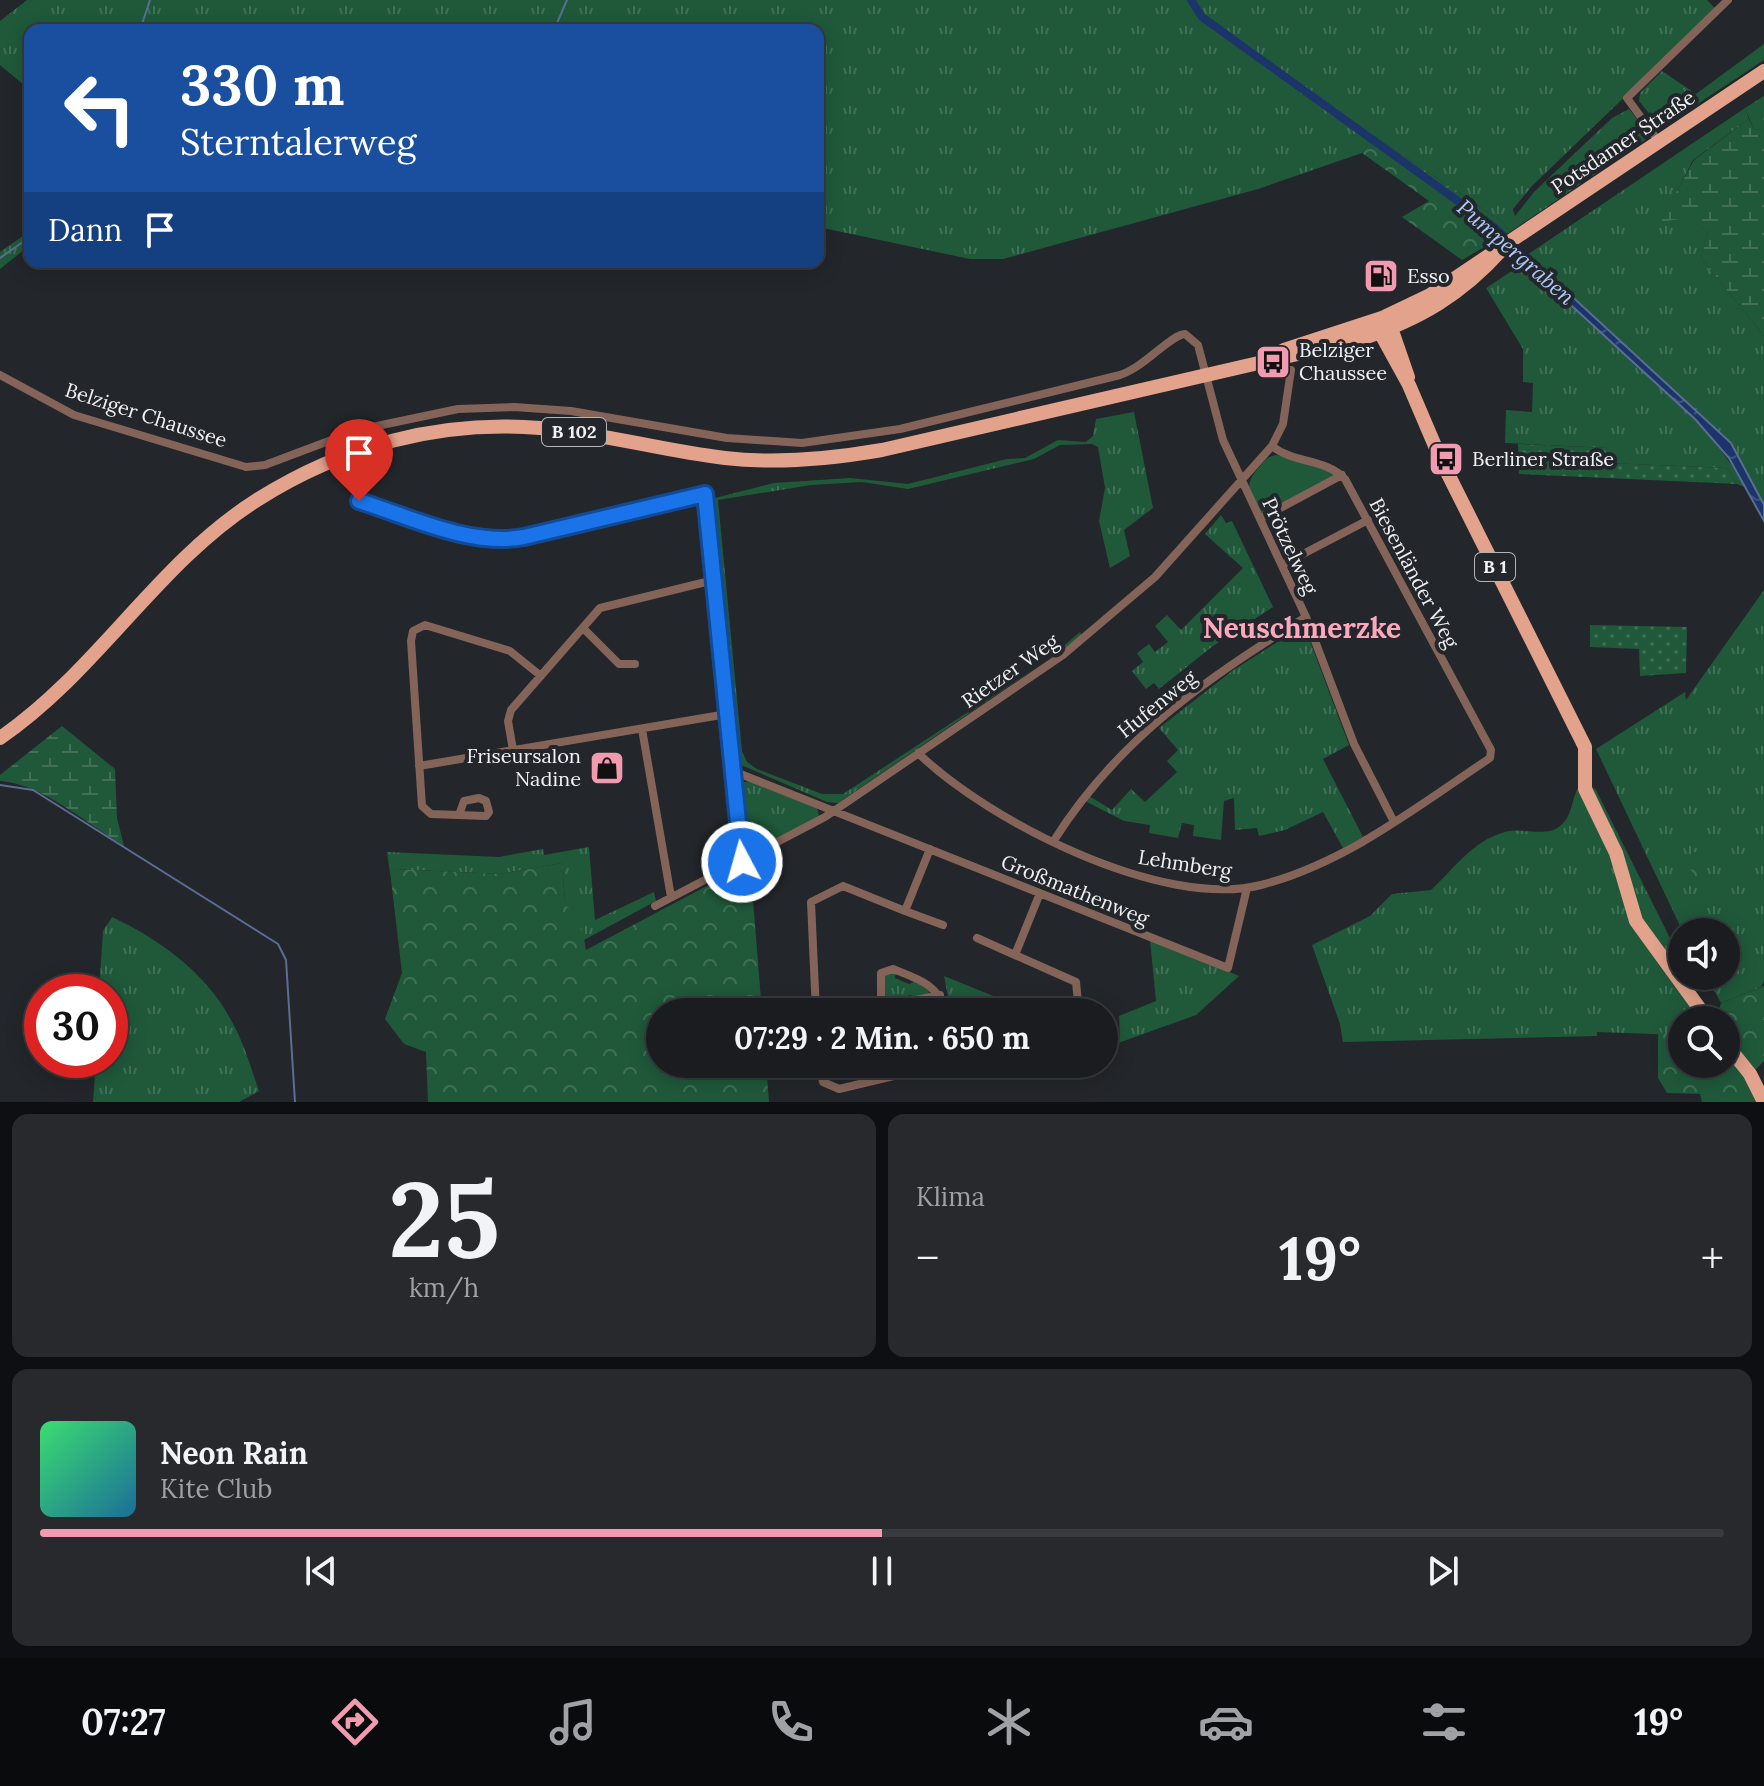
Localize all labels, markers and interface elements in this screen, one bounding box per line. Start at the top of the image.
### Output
text: 330 m [180,49,345,120]
icon: left [48,56,152,160]
street label: Potsdamer Straße [1546,84,1699,199]
text: Sterntalerweg [180,119,416,165]
water label: Pumpergraben [1451,193,1581,311]
icon: arrive [138,208,182,252]
text: Dann [48,211,122,249]
fuel station icon: Esso [1362,257,1400,295]
place label: Esso [1407,263,1450,288]
place label: Belziger Chaussee [1299,337,1387,385]
bus stop icon: Belziger Chaussee [1254,343,1292,381]
street label: Belziger Chaussee [62,377,230,452]
road number: B 102 [542,418,606,446]
pin [325,419,393,501]
icon: arrive [337,431,381,475]
bus stop icon: Berliner Straße [1427,440,1465,478]
place label: Berliner Straße [1472,446,1614,471]
street label: Prötzelweg [1257,493,1324,599]
street label: Biesenländer Weg [1364,493,1465,653]
road number: B 1 [1475,553,1515,581]
district label: Neuschmerzke [1203,610,1401,646]
street label: Rietzer Weg [956,628,1064,713]
street label: Hufenweg [1112,664,1202,743]
place label: Friseursalon Nadine [466,743,581,791]
shop icon: Friseursalon Nadine [588,749,626,787]
position arrow [700,820,784,904]
street label: Lehmberg [1137,844,1235,883]
street label: Großmathenweg [998,849,1154,931]
map controls [1668,918,1740,1078]
button: sound [1668,918,1740,990]
speed limit sign: 30 [24,974,128,1078]
button: search [1668,1006,1740,1078]
text: 07:29 · 2 Min. · 650 m [734,1019,1030,1057]
text: 25 [388,1152,500,1285]
text: Klima [916,1180,985,1213]
text: 19° [1279,1220,1361,1296]
text: − [916,1230,939,1286]
text: + [1701,1230,1724,1286]
text: km/h [409,1271,479,1304]
text: Neon Rain [160,1434,308,1472]
text: Kite Club [160,1472,272,1505]
icon: previous [299,1549,343,1593]
icon: pause [860,1549,904,1593]
icon: next [1421,1549,1465,1593]
icon: directions [327,1694,383,1750]
icon: music [545,1694,601,1750]
icon: phone [763,1694,819,1750]
icon: climate [981,1694,1037,1750]
icon: car [1198,1694,1254,1750]
icon: filters [1416,1694,1472,1750]
text: 07:27 [81,1699,166,1745]
text: 19° [1634,1699,1683,1745]

